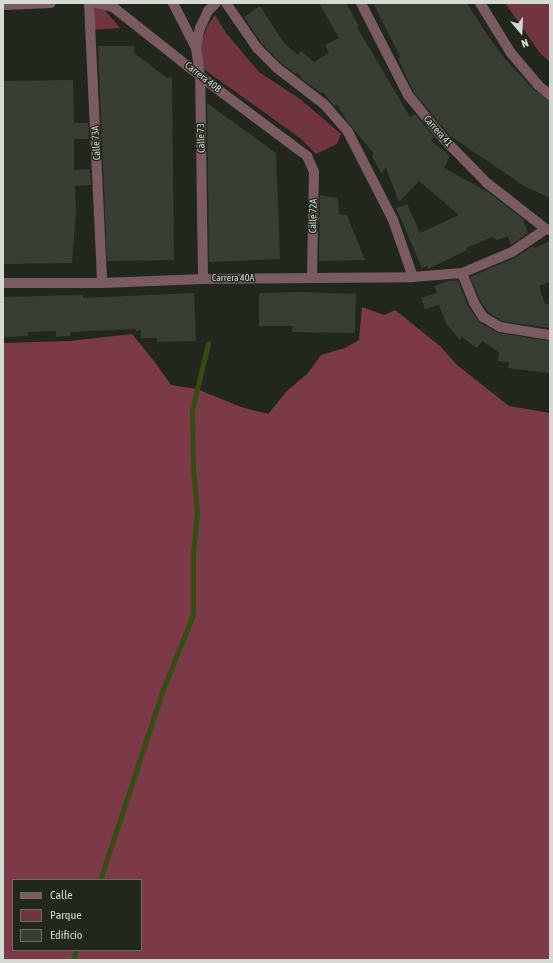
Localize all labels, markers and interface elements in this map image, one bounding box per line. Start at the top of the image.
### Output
north arrow [501,12,541,52]
text: N [520,37,530,50]
street label: Carrera 40B [183,59,223,95]
street label: Carrera 41 [421,113,455,149]
street label: Calle 73 [195,123,207,153]
street label: Calle 73A [89,125,103,161]
street label: Calle 72A [307,199,319,233]
street label: Carrera 40A [212,272,254,284]
legend [12,879,142,951]
text: Calle [50,888,73,902]
text: Parque [50,908,82,922]
text: Edificio [50,928,82,942]

